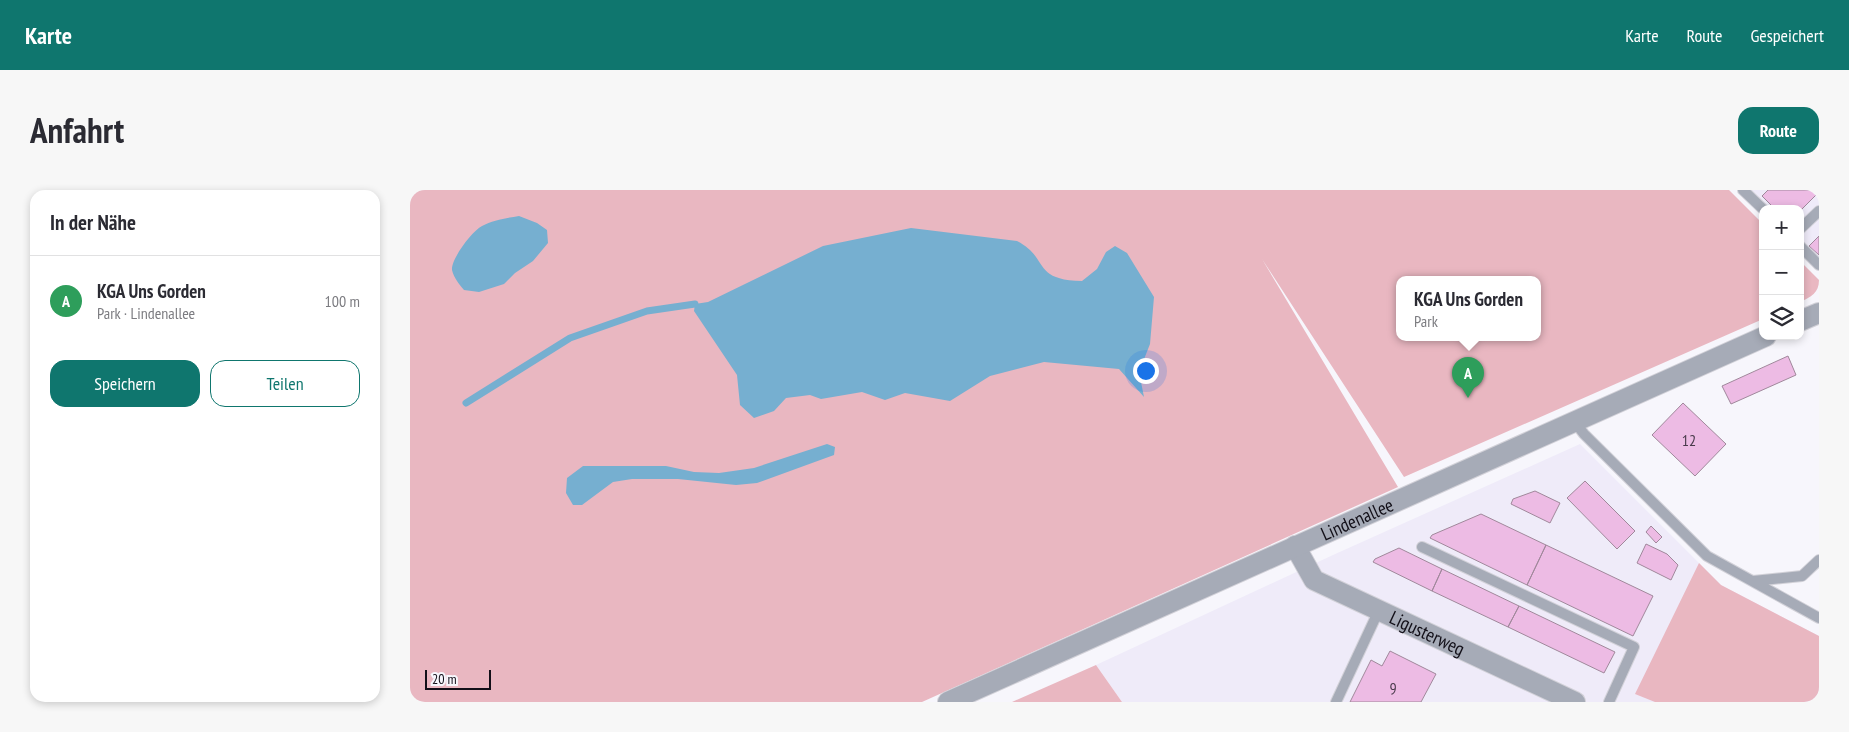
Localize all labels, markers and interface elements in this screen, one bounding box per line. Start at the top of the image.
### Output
text: Karte [25,20,72,51]
text: Karte [1625,24,1659,47]
text: Route [1687,24,1722,47]
text: Gespeichert [1750,24,1824,47]
text: Anfahrt [30,107,124,153]
button: Route [1738,107,1819,154]
map controls [1759,205,1804,340]
button: + [1759,205,1804,250]
text: In der Nähe [50,209,136,236]
button: − [1759,250,1804,295]
popup [1396,276,1541,341]
text: KGA Uns Gorden [97,279,206,303]
text: KGA Uns Gorden [1414,287,1523,311]
text: A [62,291,70,311]
text: 100 m [325,291,360,311]
button: layers [1759,295,1804,340]
text: Park · Lindenallee [97,303,195,323]
text: Park [1414,311,1438,331]
pin: A [1452,357,1484,398]
your location [1133,358,1159,384]
button: Speichern [50,360,200,407]
button: Teilen [210,360,360,407]
house number: 12 [1682,430,1696,450]
street label: Lindenallee [1317,492,1397,546]
street label: Ligusterweg [1386,605,1469,661]
scale bar [425,667,491,690]
text: 20 m [432,670,457,688]
house number: 9 [1389,678,1397,698]

